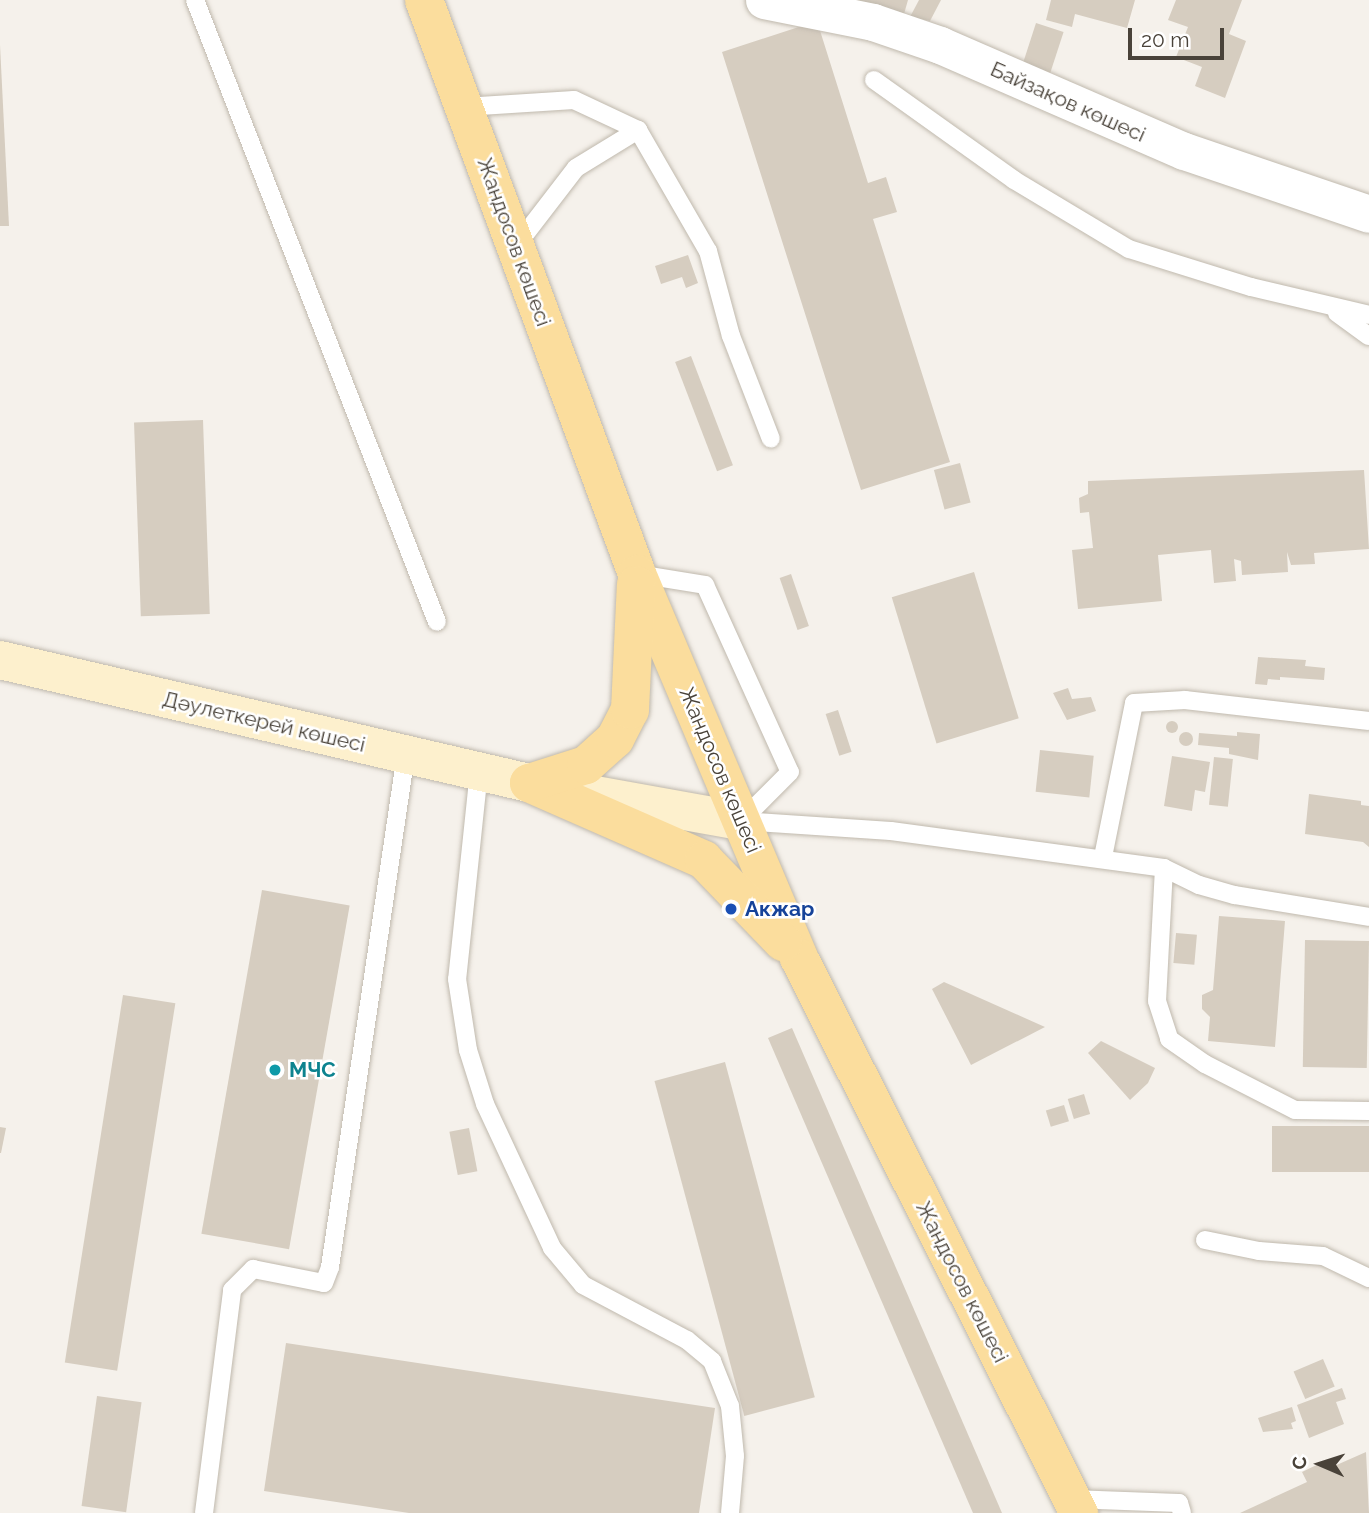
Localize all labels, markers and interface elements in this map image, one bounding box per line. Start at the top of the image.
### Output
scale bar [1131,14,1227,58]
text: 20 m [1141,27,1189,52]
street label: Байзақов көшесі [987,57,1149,147]
street label: Жандосов көшесі [472,154,556,330]
street label: Жандосов көшесі [674,683,766,857]
street label: Дәулеткерей көшесі [160,686,368,758]
place label: Акжар [745,896,814,922]
marker: Акжар [723,901,739,917]
place label: МЧС [289,1057,336,1083]
marker: МЧС [267,1062,283,1078]
street label: Жандосов көшесі [910,1197,1014,1367]
north arrow [1285,1429,1355,1499]
text: С [1288,1456,1310,1470]

